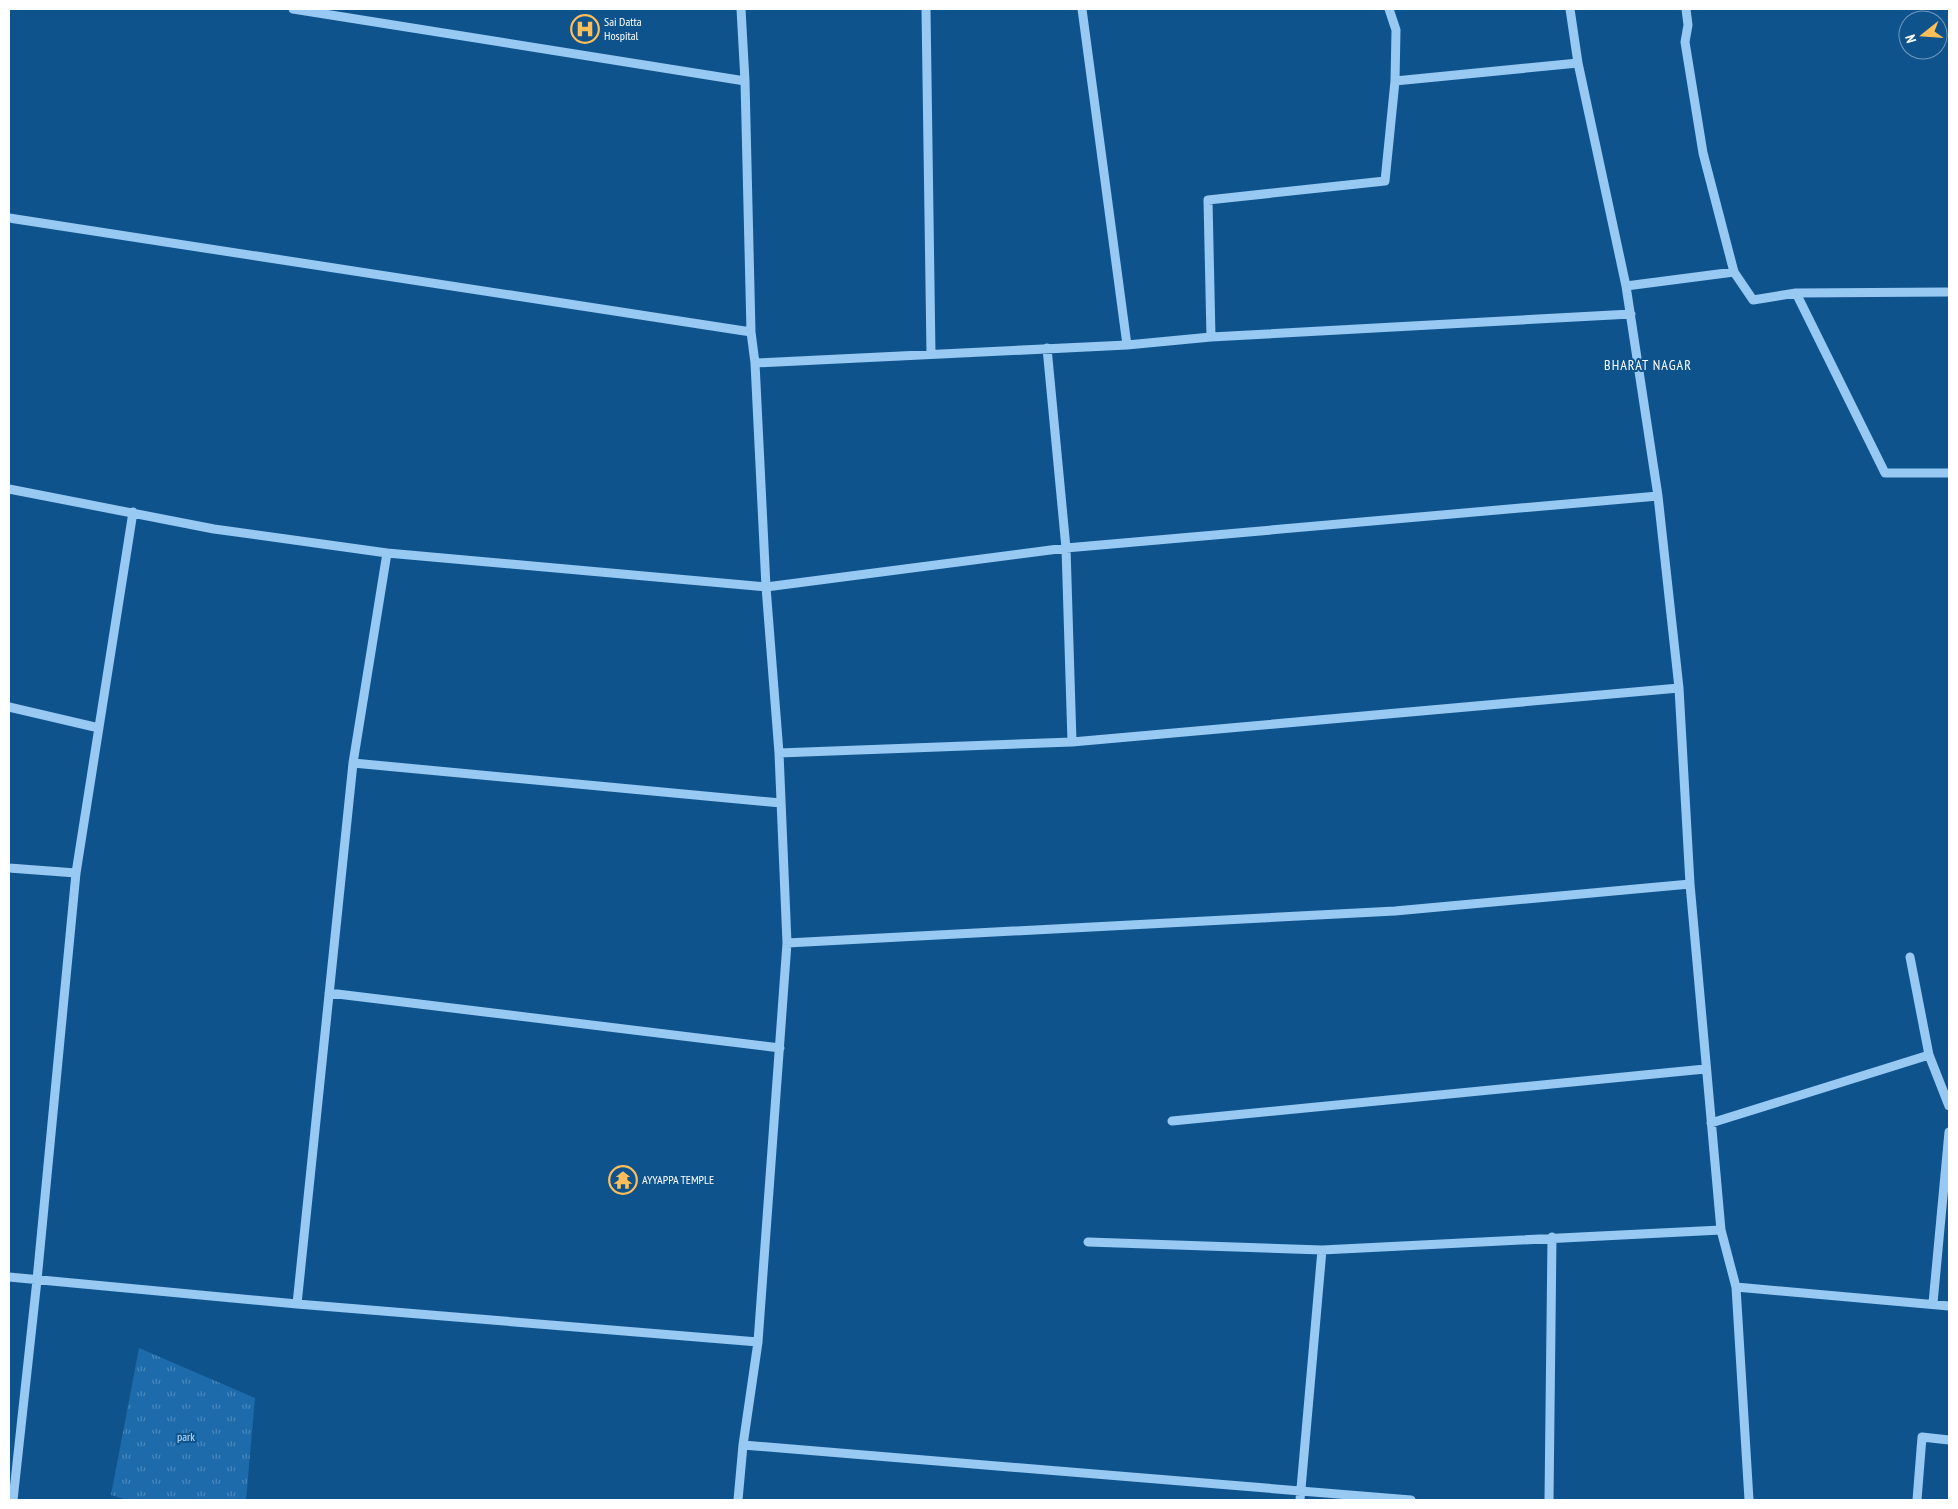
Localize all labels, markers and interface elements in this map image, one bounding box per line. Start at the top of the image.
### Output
north arrow [1898,10,1948,60]
hospital icon: Sai Datta Hospital [570,14,600,44]
place label: Sai Datta Hospital [604,14,642,43]
text: N [1901,33,1920,45]
district label: BHARAT NAGAR [1604,356,1692,374]
temple icon: AYYAPPA TEMPLE [608,1165,638,1195]
place label: AYYAPPA TEMPLE [642,1172,714,1187]
park label: park [177,1429,195,1444]

